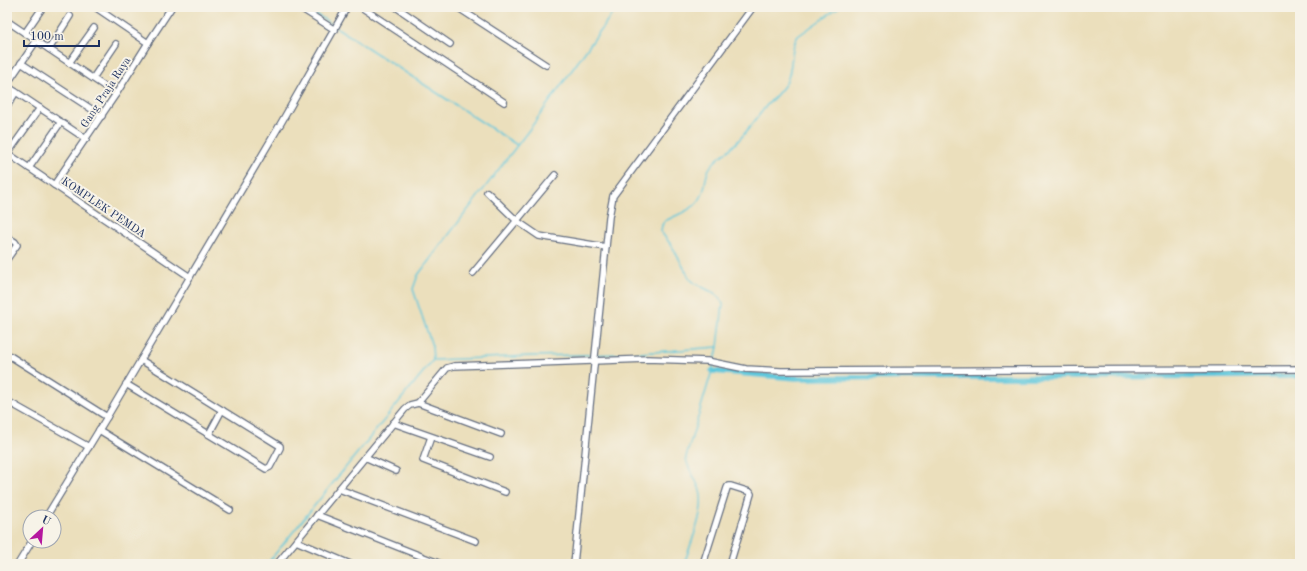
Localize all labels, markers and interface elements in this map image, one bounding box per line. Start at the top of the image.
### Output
scale bar [24,22,99,48]
text: 100 m [30,31,64,43]
street label: Gang Praja Raya [79,55,133,130]
street label: KOMPLEK PEMDA [59,176,148,241]
north arrow [22,509,62,549]
text: U [39,515,52,528]

